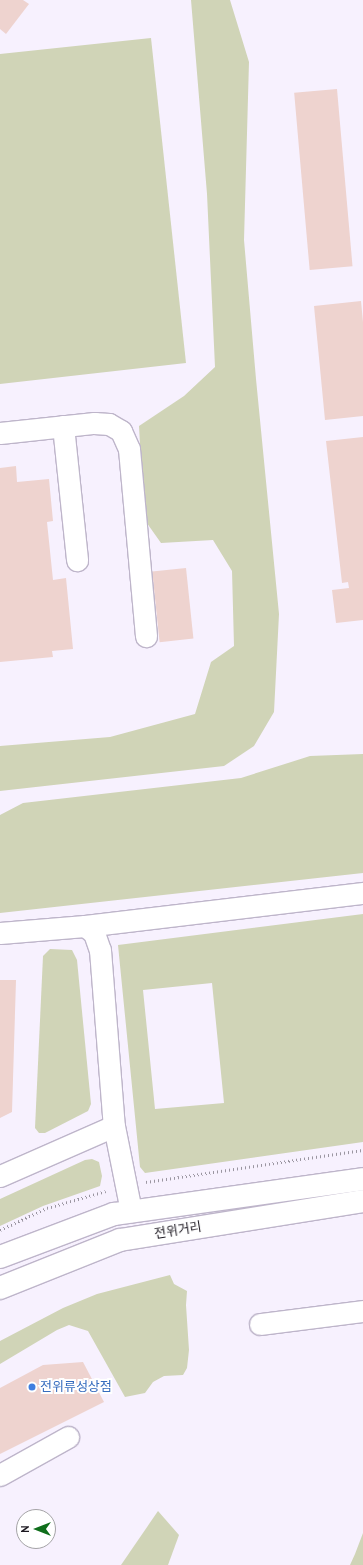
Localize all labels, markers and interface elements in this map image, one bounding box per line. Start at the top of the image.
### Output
street label: 전위거리 [153,1220,203,1242]
place label: 전위류성상점 [40,1379,112,1395]
marker: 전위류성상점 [27,1382,37,1392]
north arrow [16,1509,56,1549]
text: N [18,1525,32,1533]

